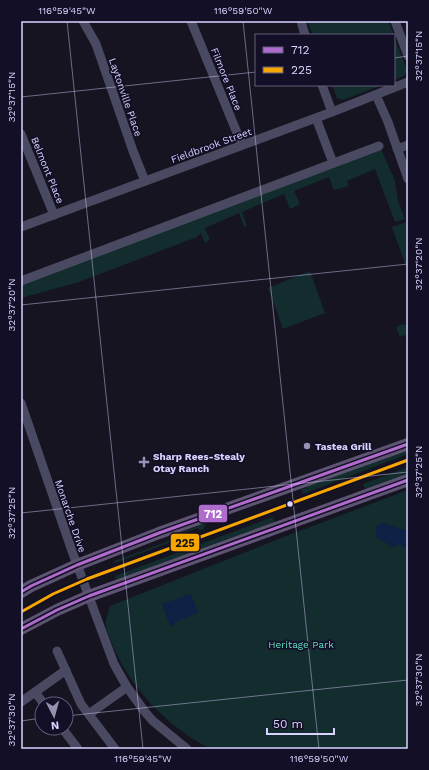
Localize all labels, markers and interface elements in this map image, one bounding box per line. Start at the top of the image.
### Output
text: 116°59'45"W [38,5,96,16]
text: 116°59'50"W [214,5,273,16]
text: 32°37'15"N [413,31,424,81]
legend [255,34,395,86]
text: 712 [291,43,309,57]
street label: Filmore Place [209,46,244,112]
street label: Laytonville Place [107,57,144,138]
text: 225 [291,63,312,77]
text: 32°37'15"N [6,72,17,122]
street label: Fieldbrook Street [169,125,254,165]
street label: Belmont Place [29,135,66,205]
text: 32°37'20"N [413,237,424,291]
text: 32°37'20"N [6,278,17,332]
marker: Tastea Grill [302,441,312,451]
place label: Tastea Grill [315,441,372,452]
text: 32°37'25"N [413,446,424,498]
place label: Sharp Rees-Stealy Otay Ranch [153,451,245,474]
marker: Sharp Rees-Stealy Otay Ranch [138,456,150,468]
street label: Monarche Drive [53,478,88,554]
text: 32°37'25"N [6,487,17,539]
unlabelled marker [285,499,295,509]
line badge: 712 [198,504,228,523]
text: 712 [204,508,222,521]
line badge: 225 [170,533,200,552]
text: 225 [175,537,195,550]
park label: Heritage Park [268,639,334,650]
text: 32°37'30"N [413,653,424,707]
text: 32°37'30"N [6,693,17,747]
north arrow [34,696,74,736]
scale bar [267,710,334,736]
text: 50 m [273,717,303,731]
text: N [50,719,60,732]
text: 116°59'45"W [114,753,172,764]
text: 116°59'50"W [290,753,349,764]

